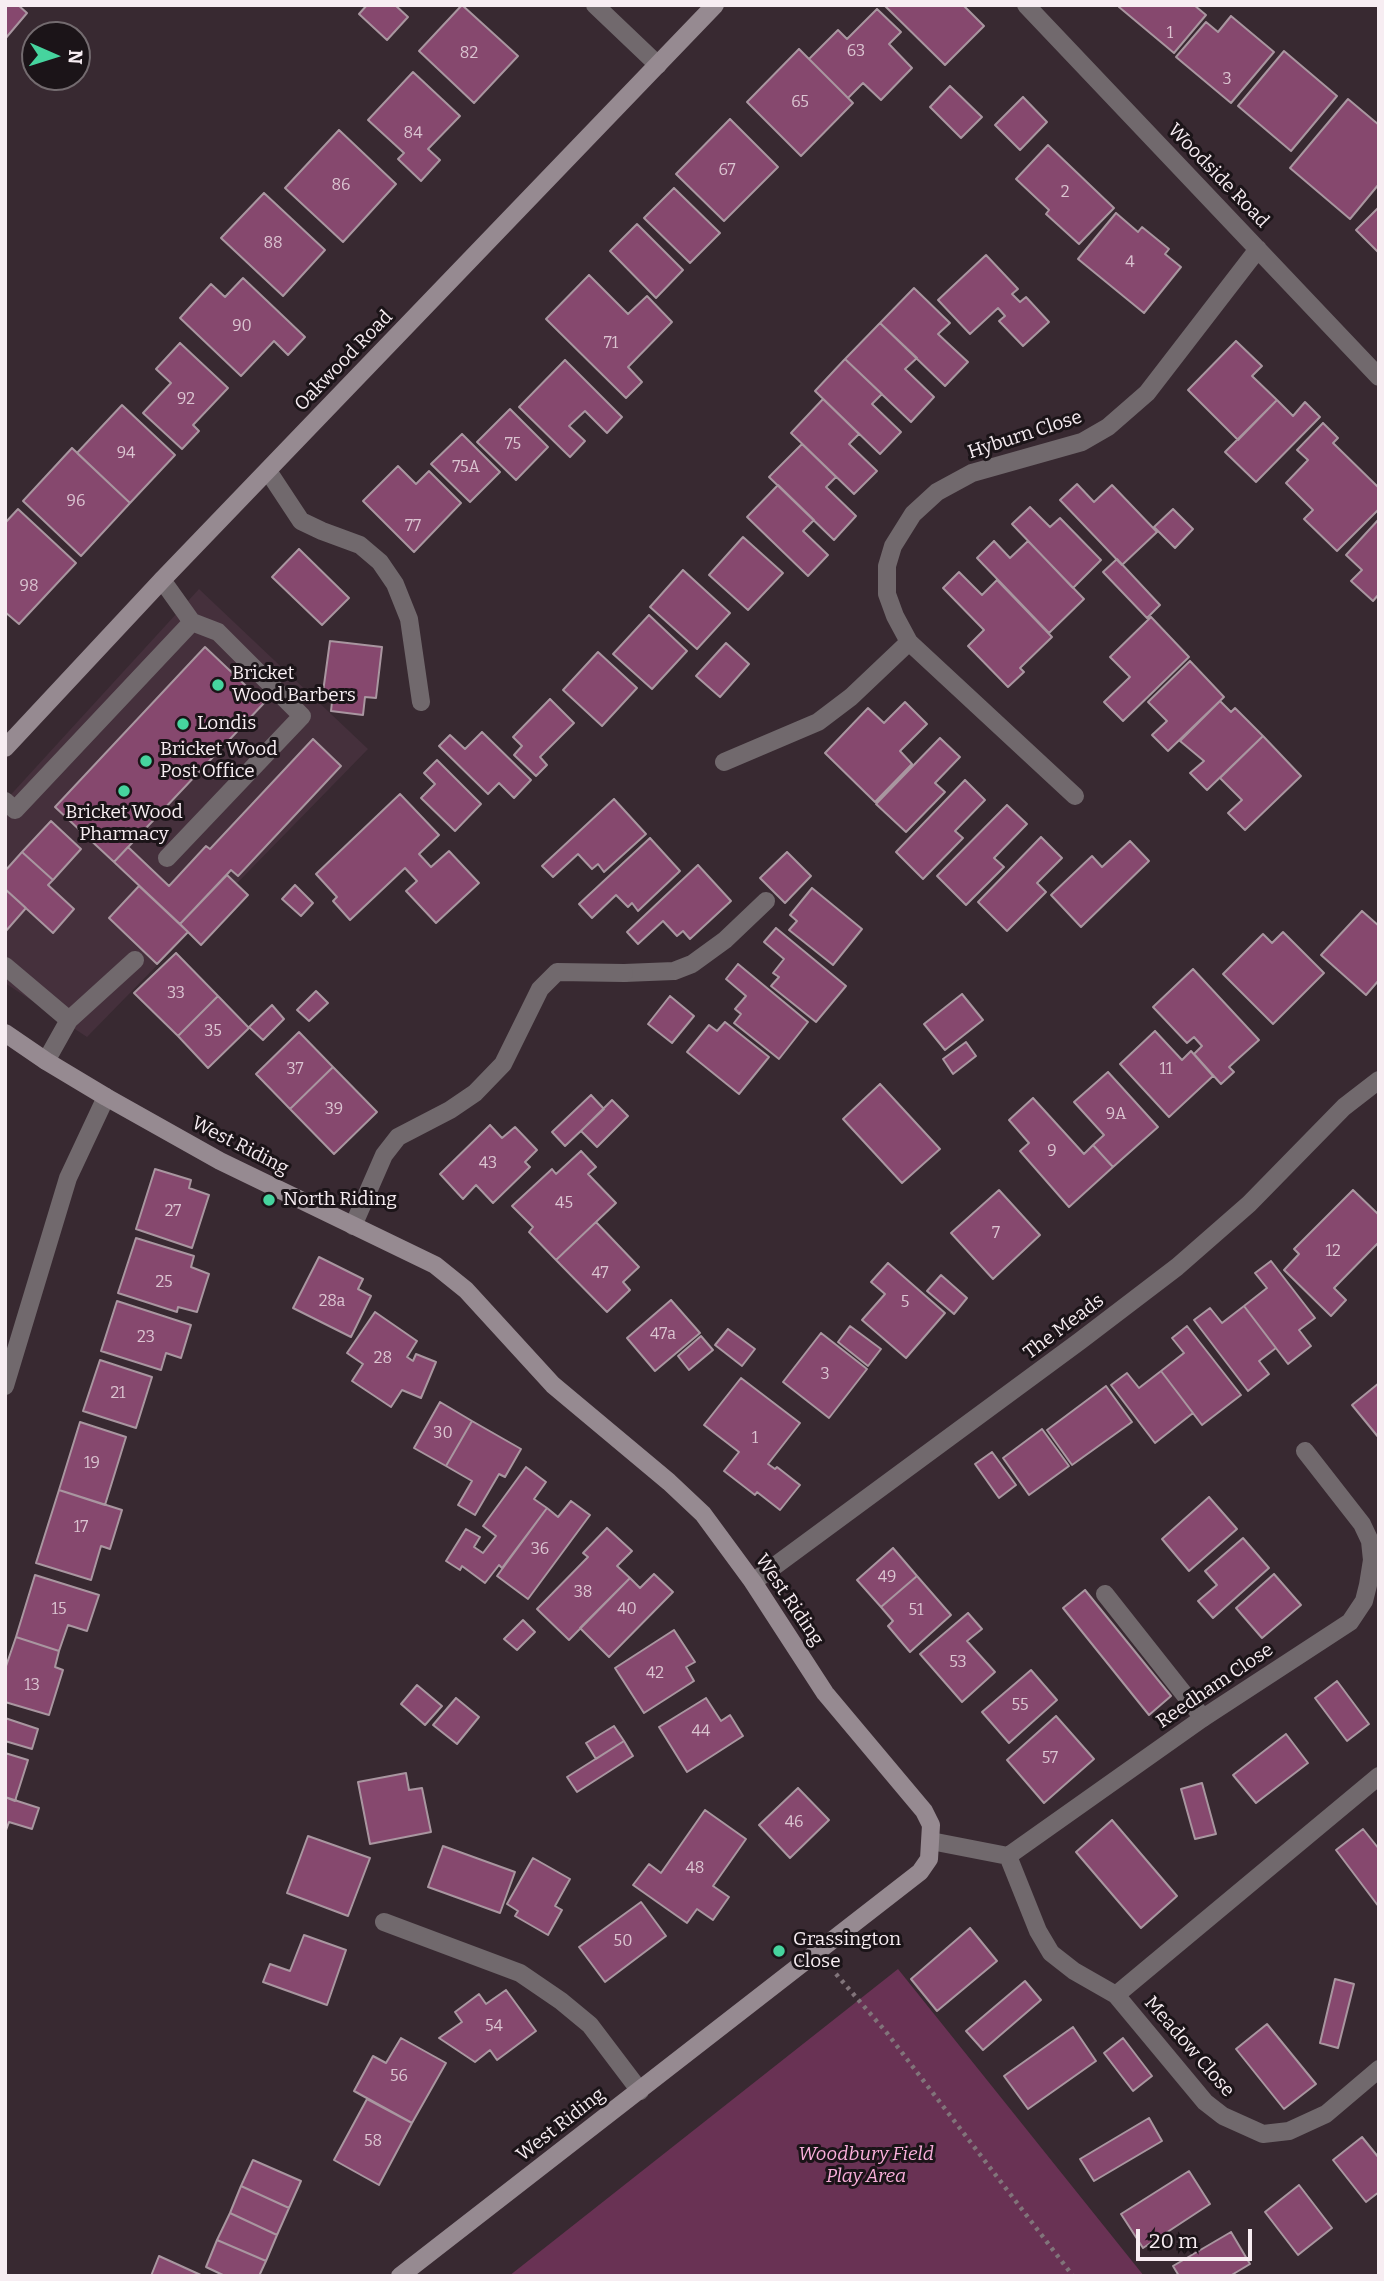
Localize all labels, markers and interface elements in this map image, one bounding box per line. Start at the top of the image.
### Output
north arrow [21,21,91,91]
house number: 1 [1167,24,1173,44]
house number: 63 [847,42,865,62]
house number: 82 [460,44,478,64]
text: N [64,49,87,65]
house number: 3 [1222,70,1232,90]
house number: 65 [791,93,809,113]
street label: Woodside Road [1163,119,1273,233]
house number: 84 [404,124,422,144]
house number: 67 [718,161,736,181]
house number: 86 [331,176,351,196]
house number: 2 [1061,183,1069,203]
house number: 88 [263,234,283,254]
house number: 4 [1125,253,1135,273]
street label: Oakwood Road [290,306,398,416]
house number: 90 [232,317,252,337]
house number: 71 [604,334,618,354]
house number: 92 [177,390,195,410]
street label: Hyburn Close [965,406,1085,464]
house number: 75 [505,435,521,455]
house number: 94 [117,444,135,464]
house number: 75A [452,458,480,478]
house number: 96 [67,492,85,512]
house number: 77 [405,517,421,537]
house number: 98 [20,577,38,597]
place label: Bricket Wood Barbers [232,663,356,707]
marker: Bricket Wood Barbers [210,677,226,693]
place label: Londis [197,713,256,735]
marker: Londis [175,716,191,732]
place label: Bricket Wood Post Office [160,739,277,783]
marker: Bricket Wood Post Office [138,753,154,769]
marker: Bricket Wood Pharmacy [116,783,132,799]
place label: Bricket Wood Pharmacy [65,802,183,846]
house number: 33 [167,984,185,1004]
house number: 35 [204,1022,222,1042]
house number: 37 [286,1060,304,1080]
house number: 11 [1160,1060,1172,1080]
house number: 39 [325,1100,343,1120]
house number: 9A [1106,1105,1126,1125]
street label: West Riding [188,1112,292,1180]
house number: 9 [1047,1142,1057,1162]
house number: 43 [479,1154,497,1174]
place label: North Riding [283,1189,397,1211]
marker: North Riding [261,1192,277,1208]
house number: 45 [555,1194,573,1214]
house number: 27 [165,1202,181,1222]
house number: 7 [992,1224,1000,1244]
house number: 12 [1325,1242,1341,1262]
house number: 47 [591,1264,609,1284]
house number: 25 [155,1273,173,1293]
street label: The Meads [1019,1289,1109,1365]
house number: 28a [319,1292,345,1312]
house number: 5 [901,1293,909,1313]
house number: 47a [650,1325,676,1345]
house number: 23 [137,1328,155,1348]
house number: 28 [374,1349,392,1369]
house number: 3 [820,1365,830,1385]
house number: 21 [110,1384,126,1404]
house number: 30 [433,1424,453,1444]
house number: 1 [752,1429,758,1449]
house number: 19 [84,1454,100,1474]
house number: 17 [74,1518,88,1538]
house number: 36 [531,1540,549,1560]
street label: West Riding [750,1550,828,1650]
house number: 49 [878,1568,896,1588]
house number: 38 [574,1583,592,1603]
house number: 15 [51,1600,67,1620]
house number: 40 [617,1600,637,1620]
house number: 51 [909,1601,923,1621]
street label: Reedham Close [1152,1639,1278,1733]
house number: 53 [949,1653,967,1673]
house number: 42 [646,1664,664,1684]
house number: 13 [24,1676,40,1696]
house number: 55 [1011,1696,1029,1716]
house number: 44 [692,1722,710,1742]
house number: 57 [1042,1749,1058,1769]
house number: 46 [785,1813,803,1833]
house number: 48 [686,1859,704,1879]
place label: Grassington Close [793,1929,901,1973]
house number: 50 [614,1932,632,1952]
marker: Grassington Close [771,1943,787,1959]
street label: Meadow Close [1139,1992,1239,2102]
house number: 54 [485,2017,503,2037]
house number: 56 [390,2067,408,2087]
street label: West Riding [512,2083,610,2167]
house number: 58 [364,2132,382,2152]
park label: Woodbury Field Play Area [798,2144,934,2188]
scale bar [1139,2214,1254,2258]
text: 20 m [1149,2228,1198,2254]

